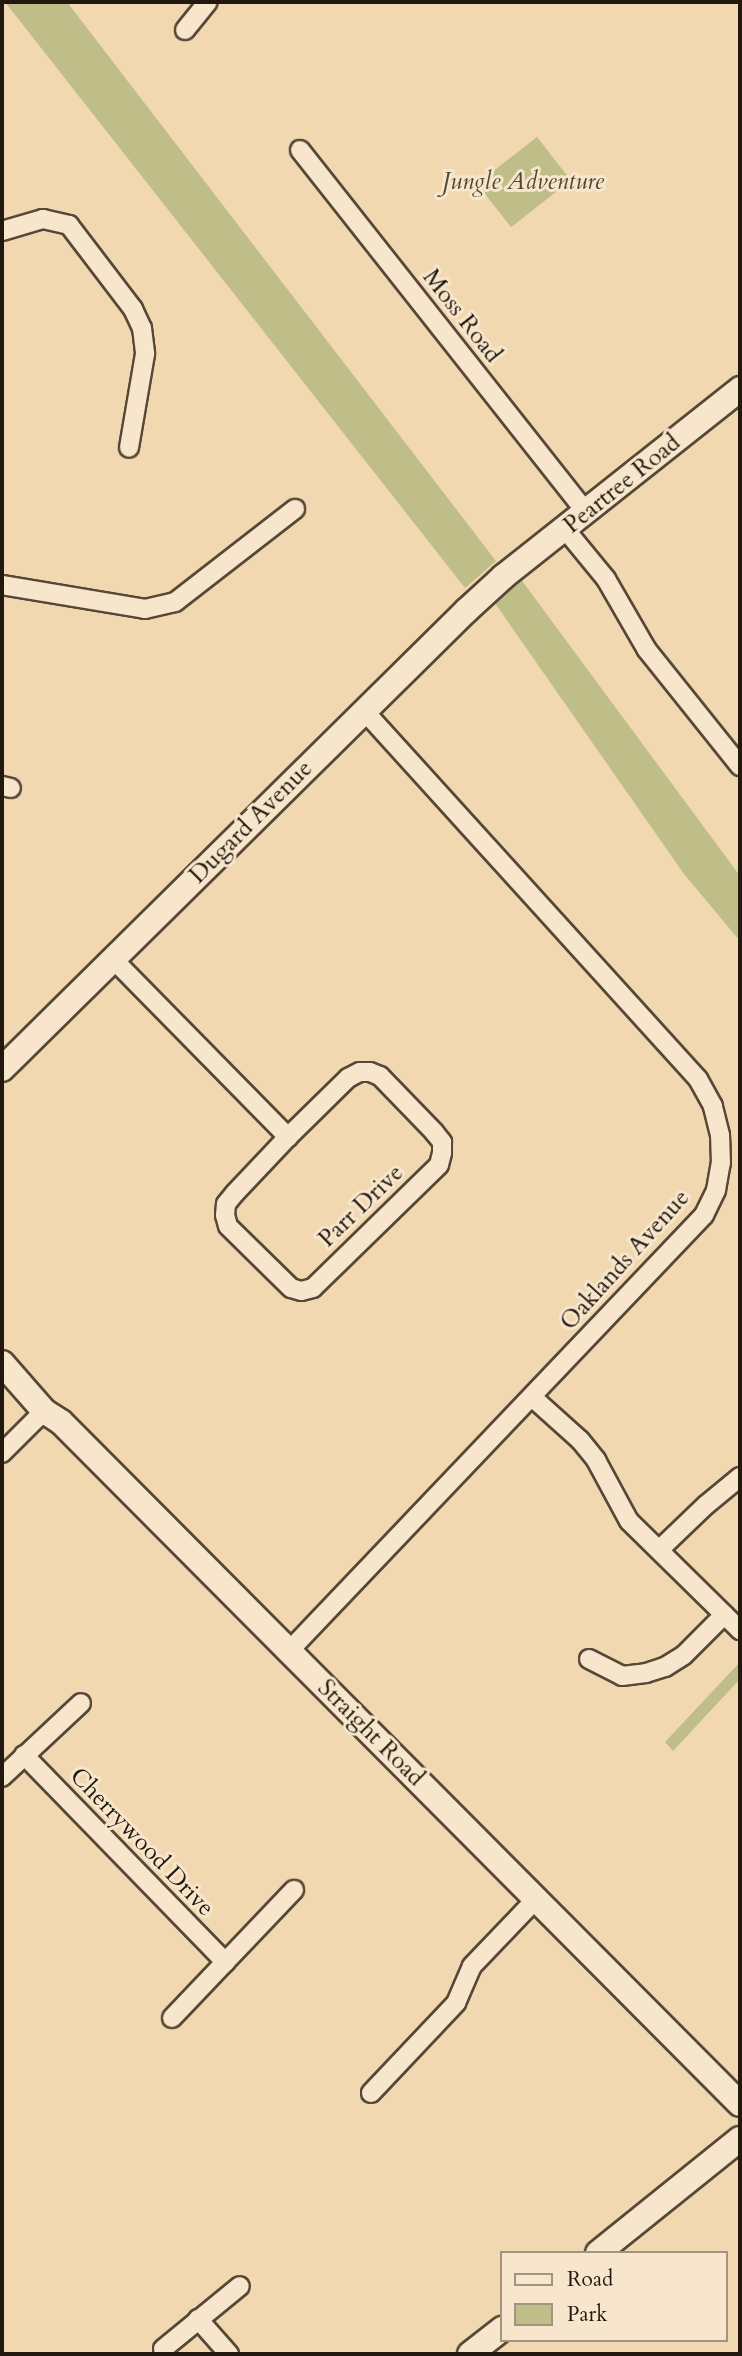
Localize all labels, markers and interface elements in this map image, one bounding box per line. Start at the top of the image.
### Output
park label: Jungle Adventure [442,168,604,196]
street label: Moss Road [417,263,507,369]
street label: Peartree Road [558,428,686,540]
street label: Dugard Avenue [183,754,319,890]
street label: Parr Drive [313,1159,409,1253]
street label: Oaklands Avenue [554,1184,696,1336]
street label: Straight Road [312,1674,430,1792]
street label: Cherrywood Drive [64,1762,220,1922]
legend [500,2251,728,2342]
text: Road [567,2265,613,2294]
text: Park [567,2300,607,2329]

